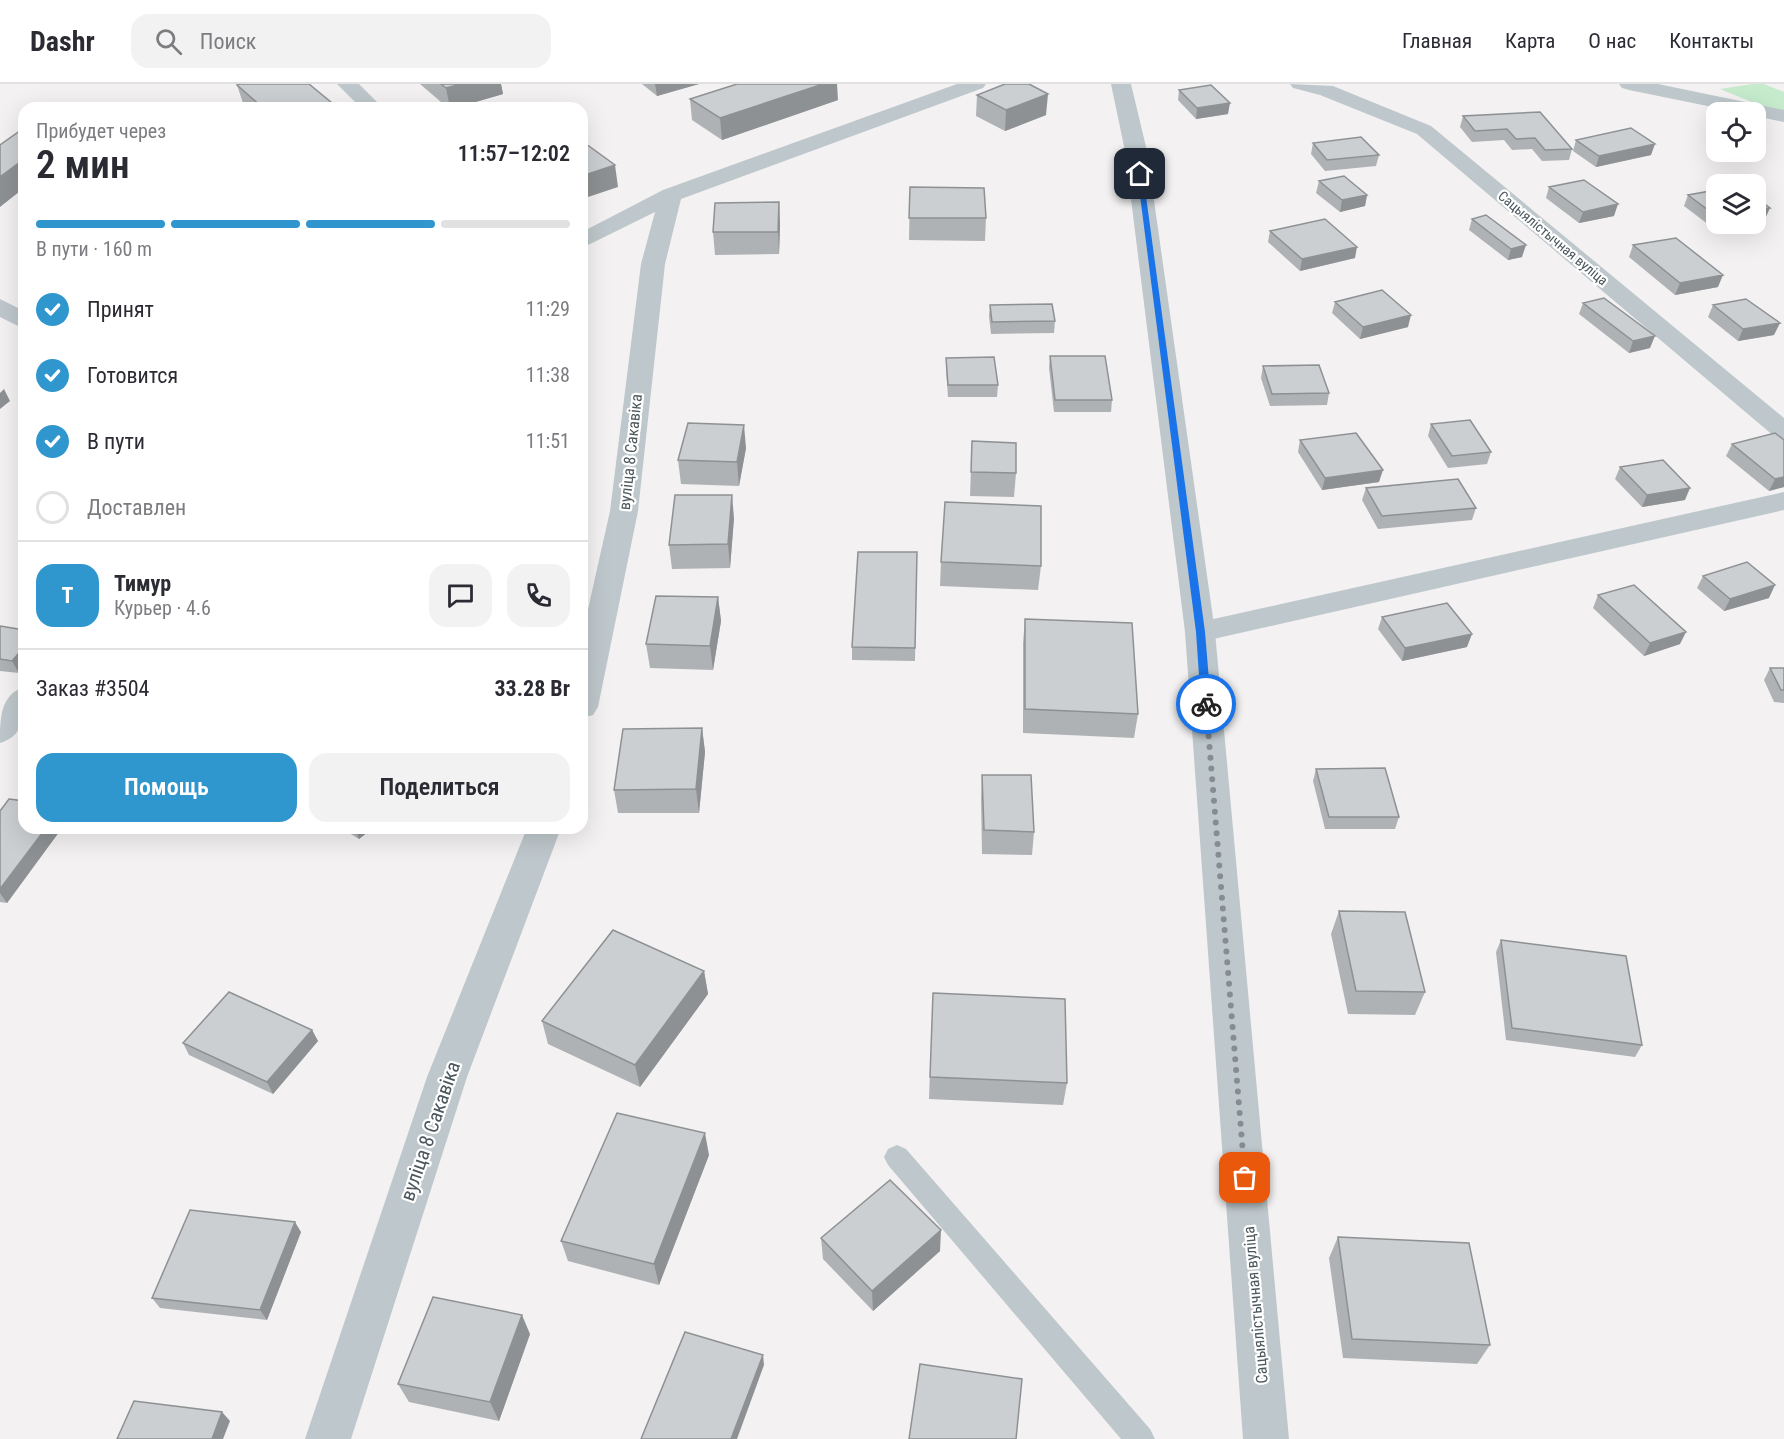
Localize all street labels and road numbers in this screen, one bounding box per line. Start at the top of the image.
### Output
street label: Сацыялістычная вуліца [1495,188,1611,288]
street label: вуліца 8 Сакавіка [615,393,646,511]
street label: вуліца 8 Сакавіка [395,1058,465,1204]
street label: Сацыялістычная вуліца [1239,1226,1272,1384]

